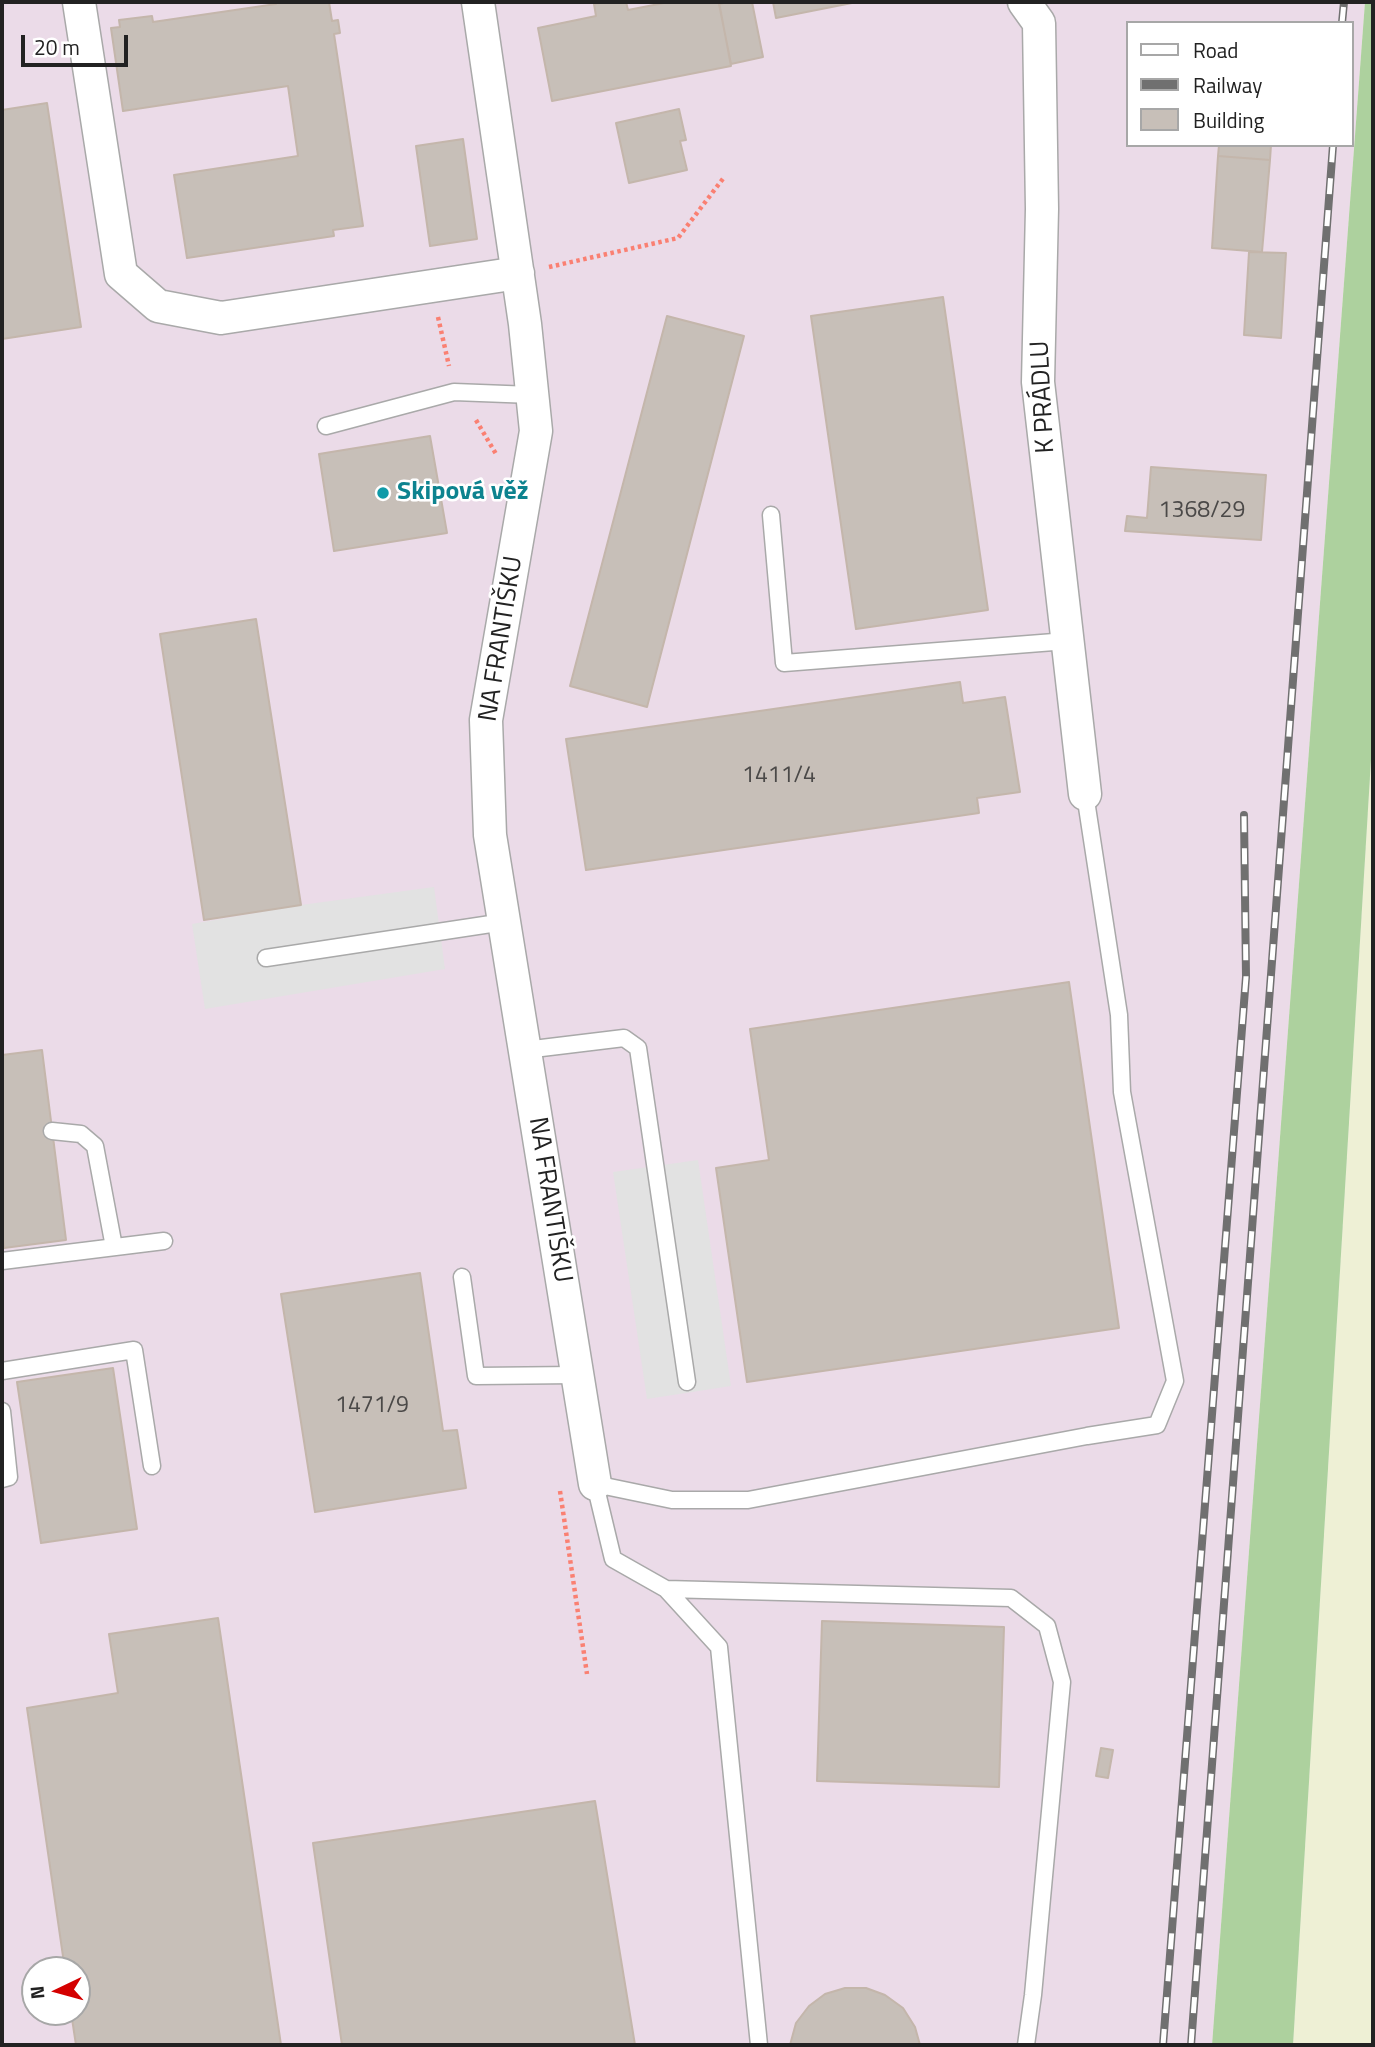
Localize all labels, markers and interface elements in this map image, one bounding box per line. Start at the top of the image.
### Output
scale bar [24,21,131,65]
legend [1126,21,1354,147]
text: 20 m [34,31,80,63]
text: Road [1193,34,1238,66]
text: Railway [1193,69,1262,101]
text: Building [1193,104,1264,136]
street label: K PRÁDLU [1025,340,1063,454]
place label: Skipová věž [397,477,529,509]
marker: Skipová věž [375,485,391,501]
house number: 1368/29 [1159,497,1245,525]
street label: NA FRANTIŠKU [474,554,530,724]
house number: 1411/4 [742,762,816,790]
street label: NA FRANTIŠKU [521,1115,577,1285]
house number: 1471/9 [335,1392,409,1420]
north arrow [21,1956,91,2026]
text: N [22,1985,52,2001]

